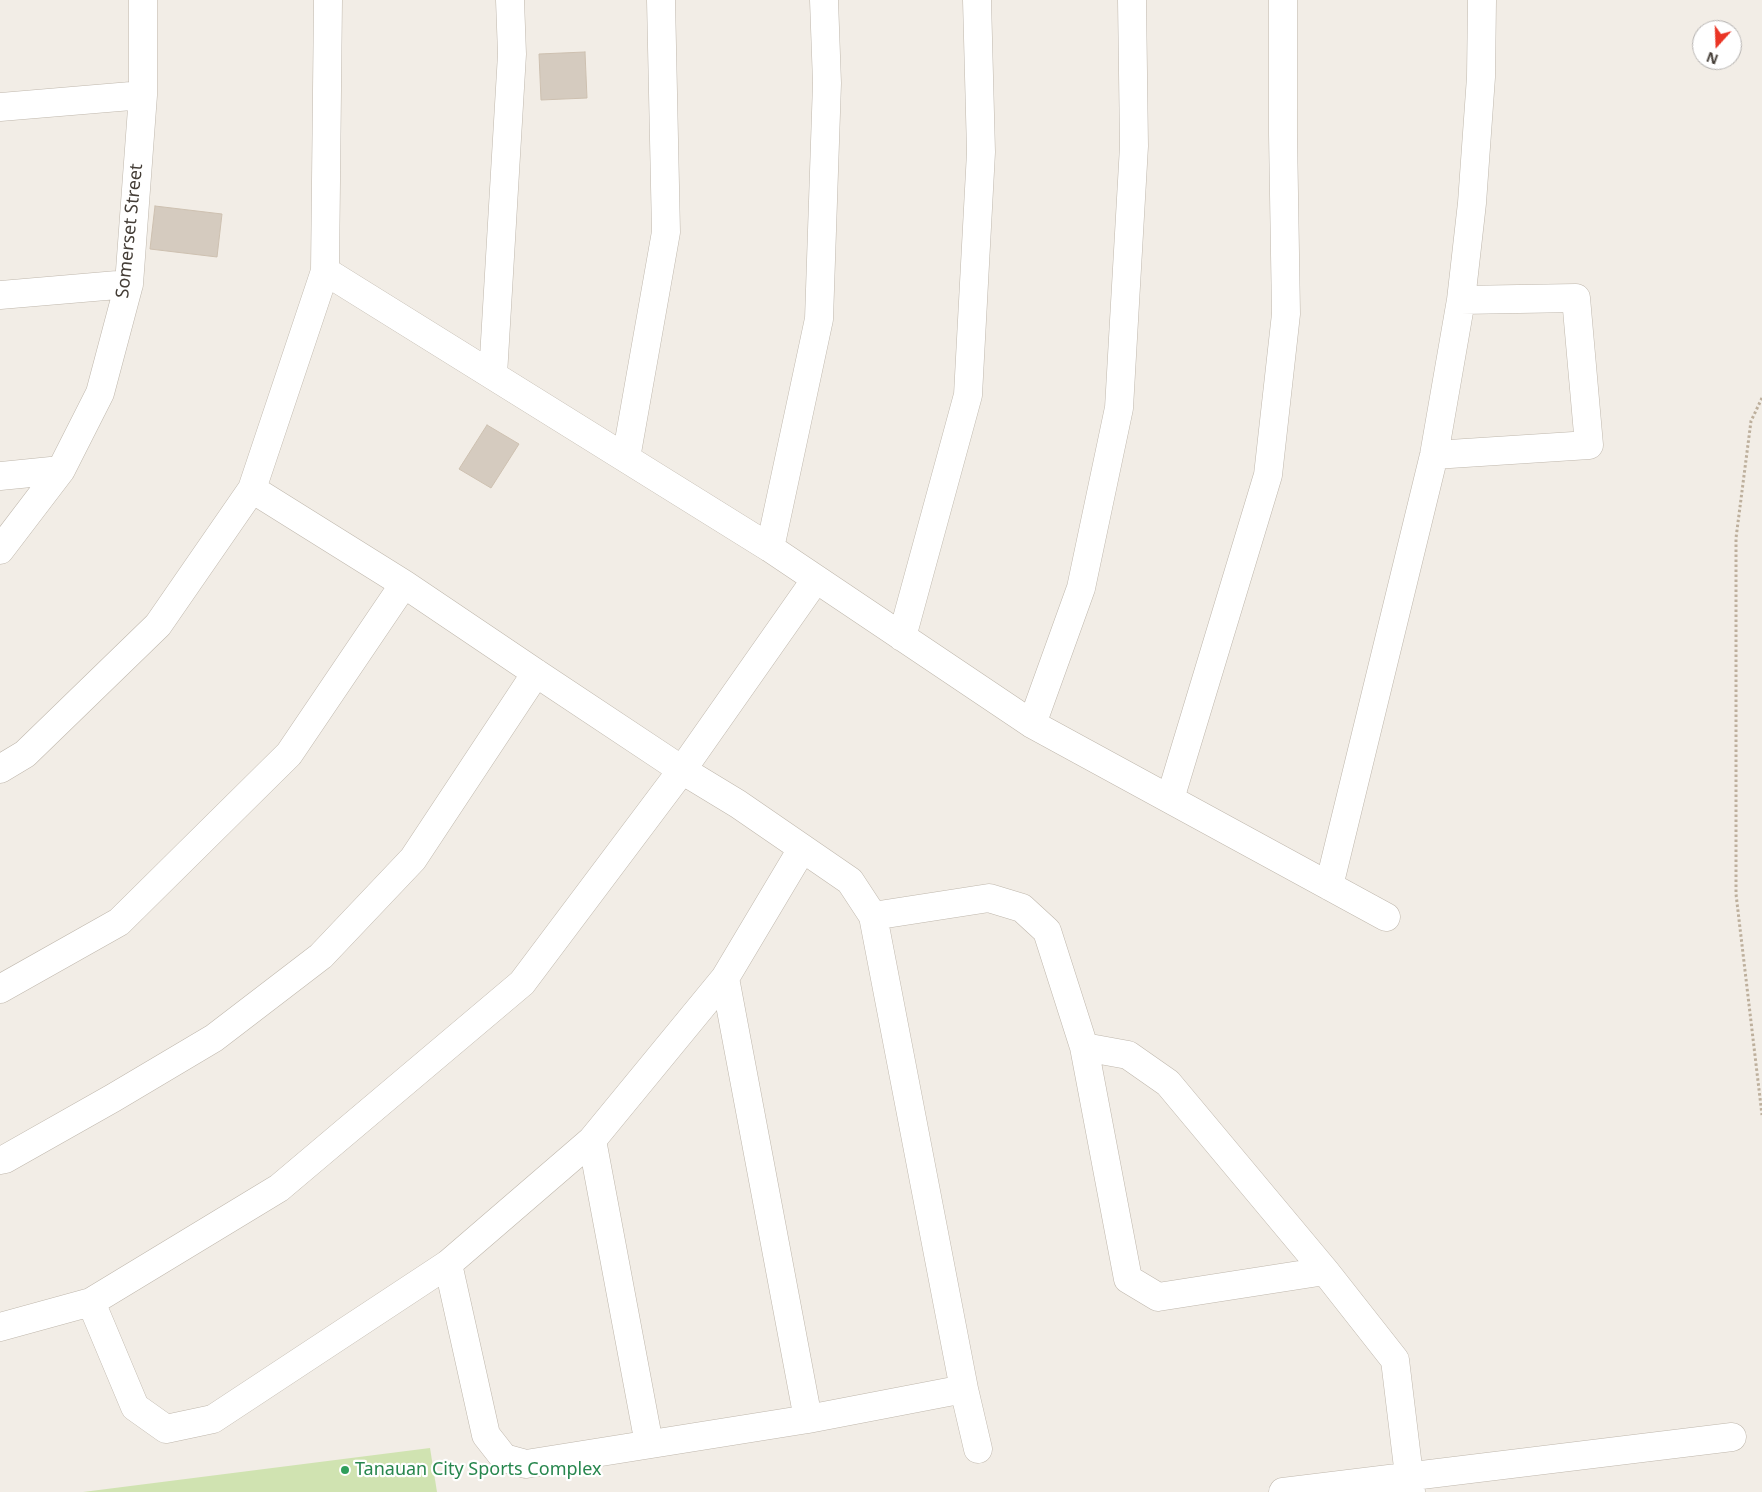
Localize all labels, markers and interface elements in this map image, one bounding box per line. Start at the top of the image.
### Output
north arrow [1692,20,1742,70]
text: N [1703,48,1721,70]
street label: Somerset Street [112,163,148,299]
place label: Tanauan City Sports Complex [355,1459,601,1481]
marker: Tanauan City Sports Complex [339,1464,351,1476]

